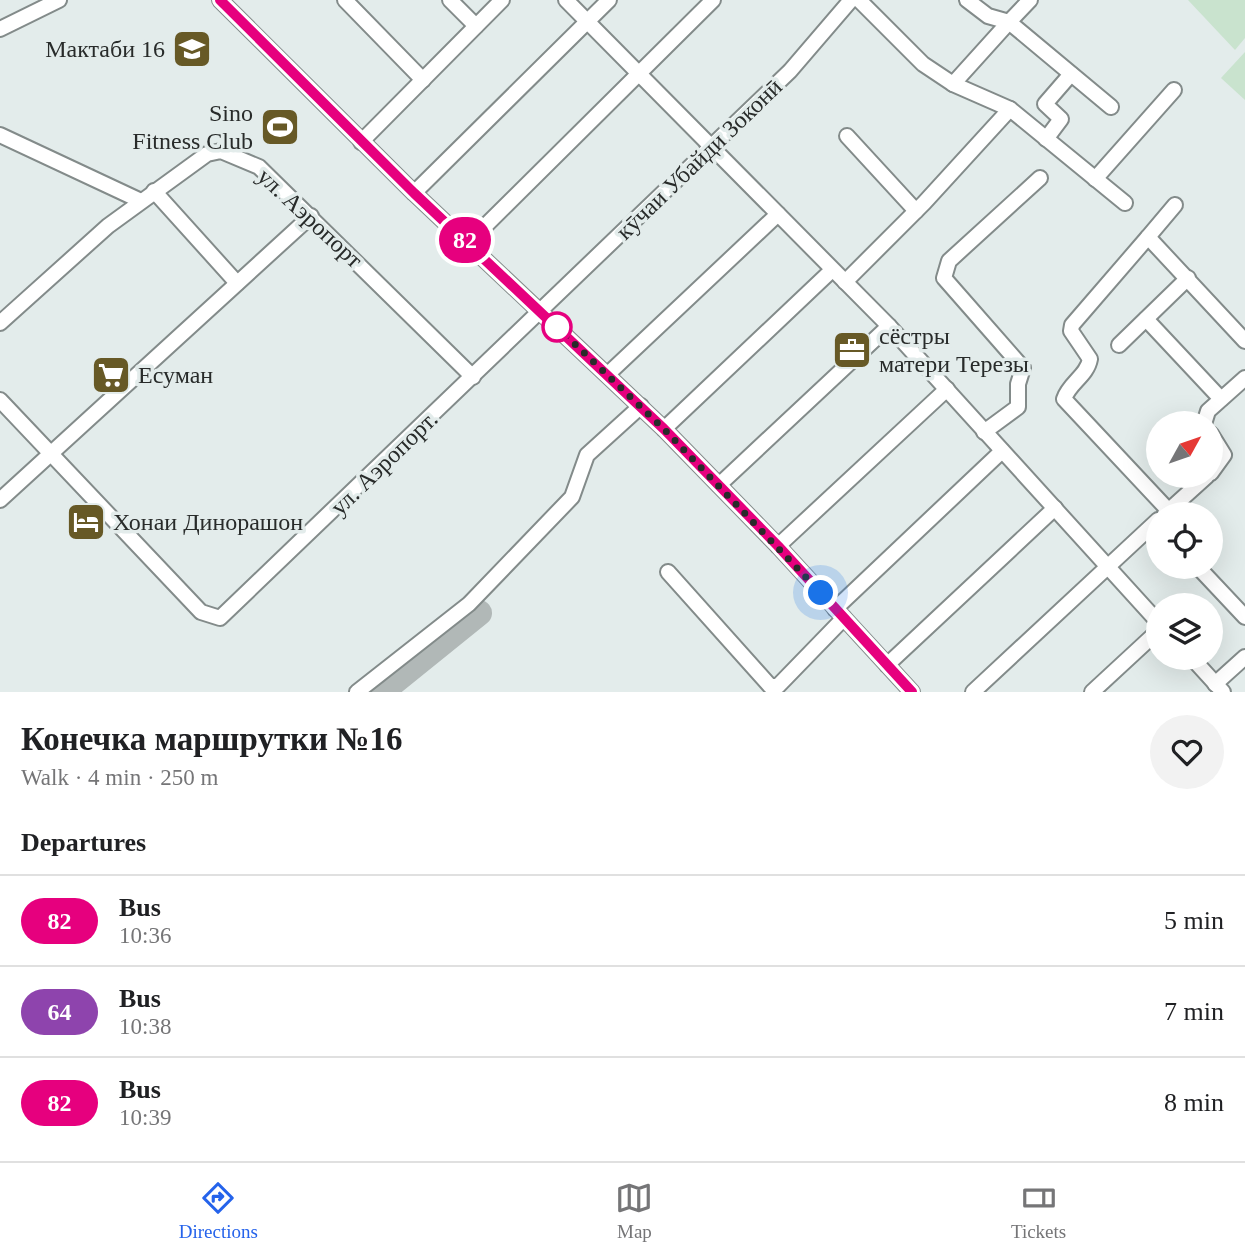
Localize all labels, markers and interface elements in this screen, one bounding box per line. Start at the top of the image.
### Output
school or university icon: Мактаби 16 [171,28,213,70]
place label: Мактаби 16 [45,36,165,62]
street label: кӯчаи Убайди Зоконӣ [611,73,787,245]
place label: Sino Fitness Club [132,100,253,154]
sports icon: Sino Fitness Club [259,106,301,148]
street label: ул. Аэропорт [252,163,368,273]
line badge: 82 [434,217,496,263]
text: 82 [453,227,477,253]
unlabelled marker [542,312,572,342]
place label: сёстры матери Терезы [879,323,1029,377]
office icon: сёстры матери Терезы [831,329,873,371]
supermarket icon: Есуман [90,354,132,396]
place label: Есуман [138,362,213,388]
street label: ул. Аэропорт. [325,406,443,520]
north arrow [1146,411,1223,488]
map controls [1146,411,1223,670]
hotel icon: Хонаи Динорашон [65,501,107,543]
button: locate [1146,502,1223,579]
place label: Хонаи Динорашон [113,509,303,535]
your location [803,575,838,610]
button: layers [1146,593,1223,670]
button: heart [1150,715,1224,789]
text: Конечка маршрутки №16 [21,721,403,757]
text: Walk · 4 min · 250 m [21,765,218,790]
text: Departures [21,828,146,857]
text: Bus [119,893,161,922]
text: 5 min [1164,906,1224,935]
text: 82 [48,908,72,934]
text: 10:36 [119,923,171,948]
text: Bus [119,984,161,1013]
text: 7 min [1164,997,1224,1026]
text: 64 [48,999,72,1025]
text: 10:38 [119,1014,171,1039]
text: Bus [119,1075,161,1104]
text: 8 min [1164,1088,1224,1117]
text: 82 [48,1090,72,1116]
text: 10:39 [119,1105,171,1130]
tab: Directions [179,1179,258,1243]
tab: Map [615,1179,653,1243]
tab: Tickets [1011,1179,1066,1243]

